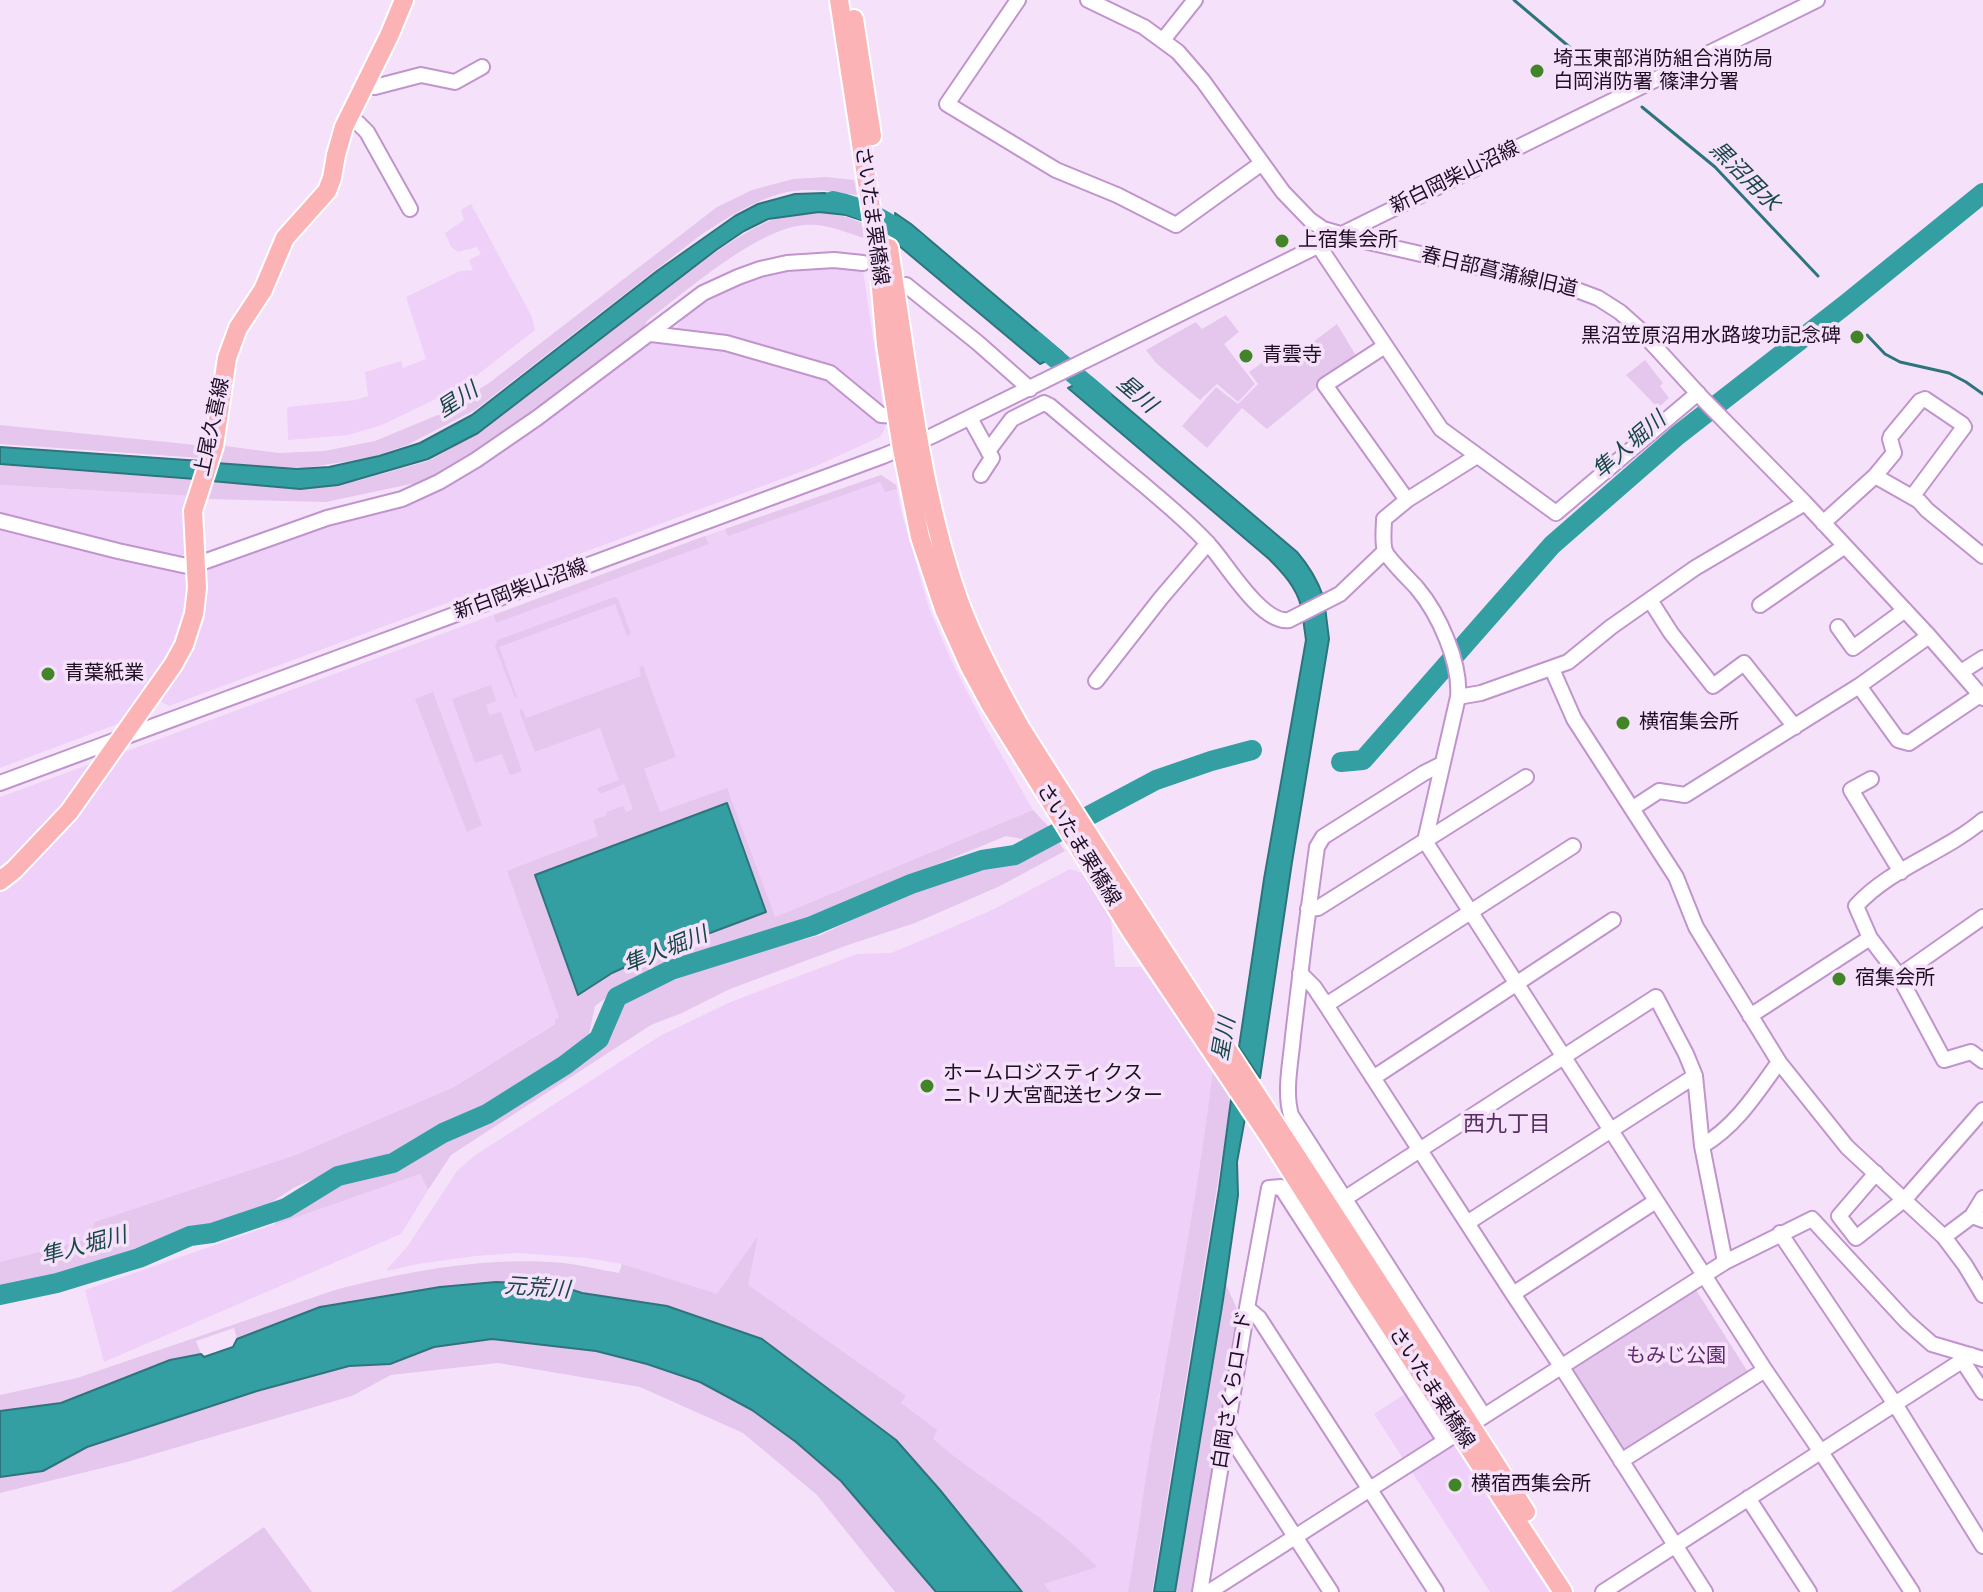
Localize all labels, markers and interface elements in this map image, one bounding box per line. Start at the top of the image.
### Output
place label: 埼玉東部消防組合消防局 白岡消防署 篠津分署 [1553,48,1773,95]
marker: 埼玉東部消防組合消防局 白岡消防署 篠津分署 [1528,62,1546,80]
street label: 新白岡柴山沼線 [1387,137,1523,219]
water label: 黒沼用水 [1704,137,1784,217]
street label: さいたま栗橋線 [849,145,893,287]
place label: 上宿集会所 [1298,229,1398,253]
marker: 上宿集会所 [1273,232,1291,250]
street label: 春日部菖蒲線旧道 [1418,243,1580,303]
place label: 黒沼笠原沼用水路竣功記念碑 [1581,325,1841,349]
marker: 黒沼笠原沼用水路竣功記念碑 [1848,328,1866,346]
place label: 青雲寺 [1262,344,1322,368]
marker: 青雲寺 [1237,347,1255,365]
water label: 星川 [1111,371,1161,419]
street label: 上尾久喜線 [191,376,235,478]
water label: 星川 [432,378,484,424]
water label: 隼人堀川 [1588,407,1672,485]
street label: 新白岡柴山沼線 [451,555,591,625]
place label: 青葉紙業 [64,662,144,686]
marker: 青葉紙業 [39,665,57,683]
place label: 横宿集会所 [1639,711,1739,735]
marker: 横宿集会所 [1614,714,1632,732]
street label: さいたま栗橋線 [1031,779,1125,911]
water label: 隼人堀川 [620,922,712,980]
place label: 宿集会所 [1855,967,1935,991]
marker: 宿集会所 [1830,970,1848,988]
water label: 星川 [1208,1015,1242,1063]
place label: ホームロジスティクス ニトリ大宮配送センター [943,1062,1163,1109]
marker: ホームロジスティクス ニトリ大宮配送センター [918,1077,936,1095]
district label: 西九丁目 [1463,1112,1551,1138]
water label: 隼人堀川 [38,1223,130,1271]
water label: 元荒川 [503,1274,571,1304]
street label: 白岡さくらロード [1209,1309,1257,1471]
street label: さいたま栗橋線 [1383,1323,1479,1453]
park label: もみじ公園 [1626,1345,1726,1369]
place label: 横宿西集会所 [1471,1473,1591,1497]
marker: 横宿西集会所 [1446,1476,1464,1494]

